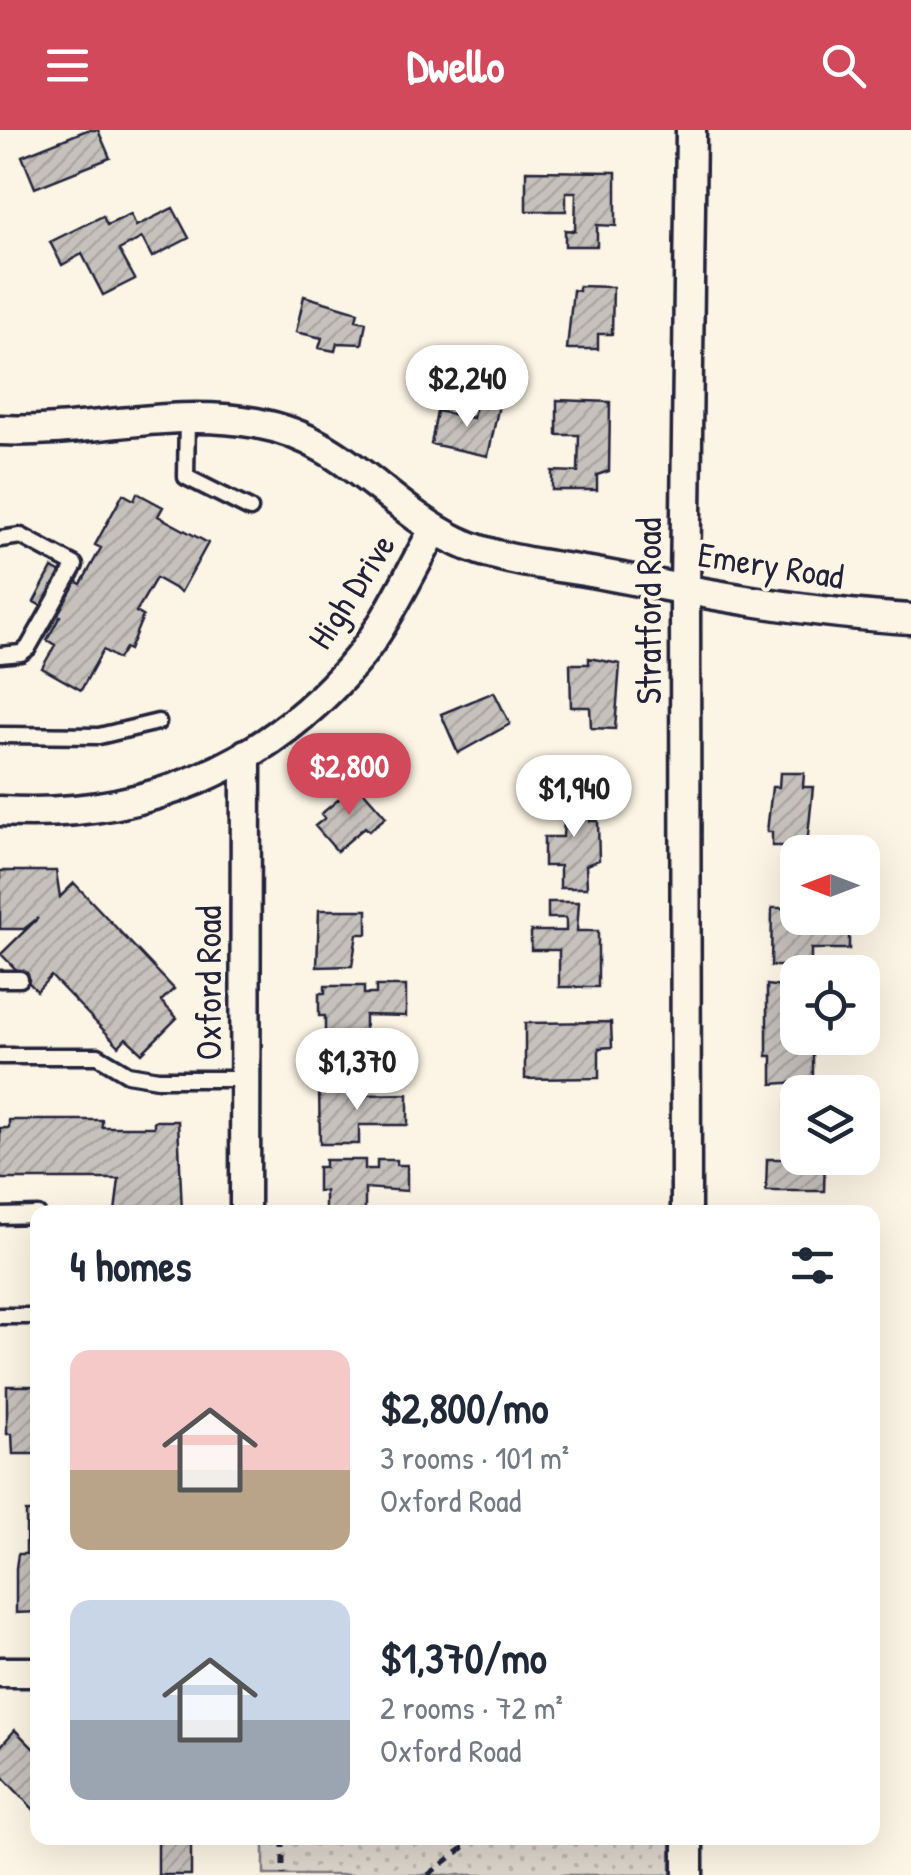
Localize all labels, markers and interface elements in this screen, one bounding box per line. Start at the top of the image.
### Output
text: Dwello [407,35,504,96]
icon: menu [40,38,95,93]
icon: search [816,38,871,93]
pin: $2,240 [386,345,548,430]
text: $2,240 [428,356,506,399]
street label: Stratford Road [625,518,672,704]
street label: High Drive [296,524,406,658]
street label: Emery Road [695,530,847,600]
pin: $2,800 [268,733,430,818]
text: $2,800 [309,744,389,787]
pin: $1,940 [493,755,655,840]
text: $1,940 [538,766,610,809]
north arrow [780,835,880,935]
map controls [780,835,880,1175]
street label: Oxford Road [185,906,232,1060]
button: locate [780,955,880,1055]
pin: $1,370 [276,1028,438,1113]
text: $1,370 [318,1039,396,1082]
button: layers [780,1075,880,1175]
text: 4 homes [70,1237,191,1294]
icon: filters [785,1238,840,1293]
text: $2,800/mo [380,1379,549,1436]
icon: home [150,1390,270,1510]
text: 3 rooms · 101 m² [380,1436,569,1479]
text: Oxford Road [380,1479,521,1522]
text: $1,370/mo [380,1629,547,1686]
icon: home [150,1640,270,1760]
text: 2 rooms · 72 m² [380,1686,563,1729]
text: Oxford Road [380,1729,521,1772]

